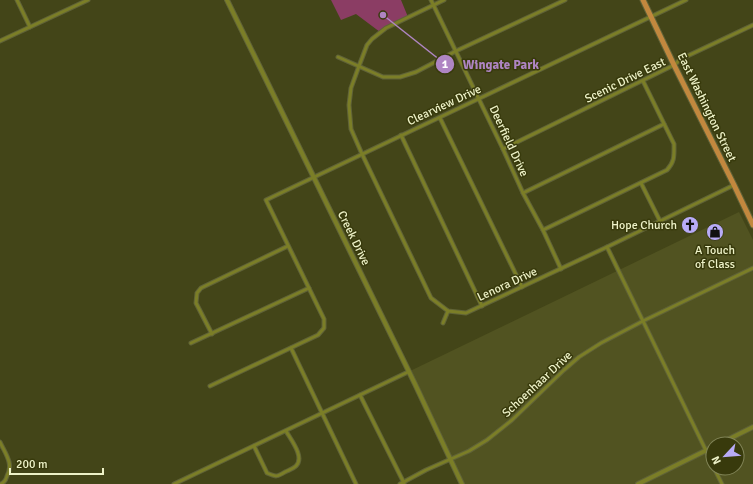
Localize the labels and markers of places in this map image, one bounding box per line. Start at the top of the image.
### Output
callout: Wingate Park [435,51,547,76]
church icon: Hope Church [680,215,700,235]
place label: Hope Church [611,218,677,233]
shop icon: A Touch of Class [705,222,725,242]
place label: A Touch of Class [695,243,735,272]

